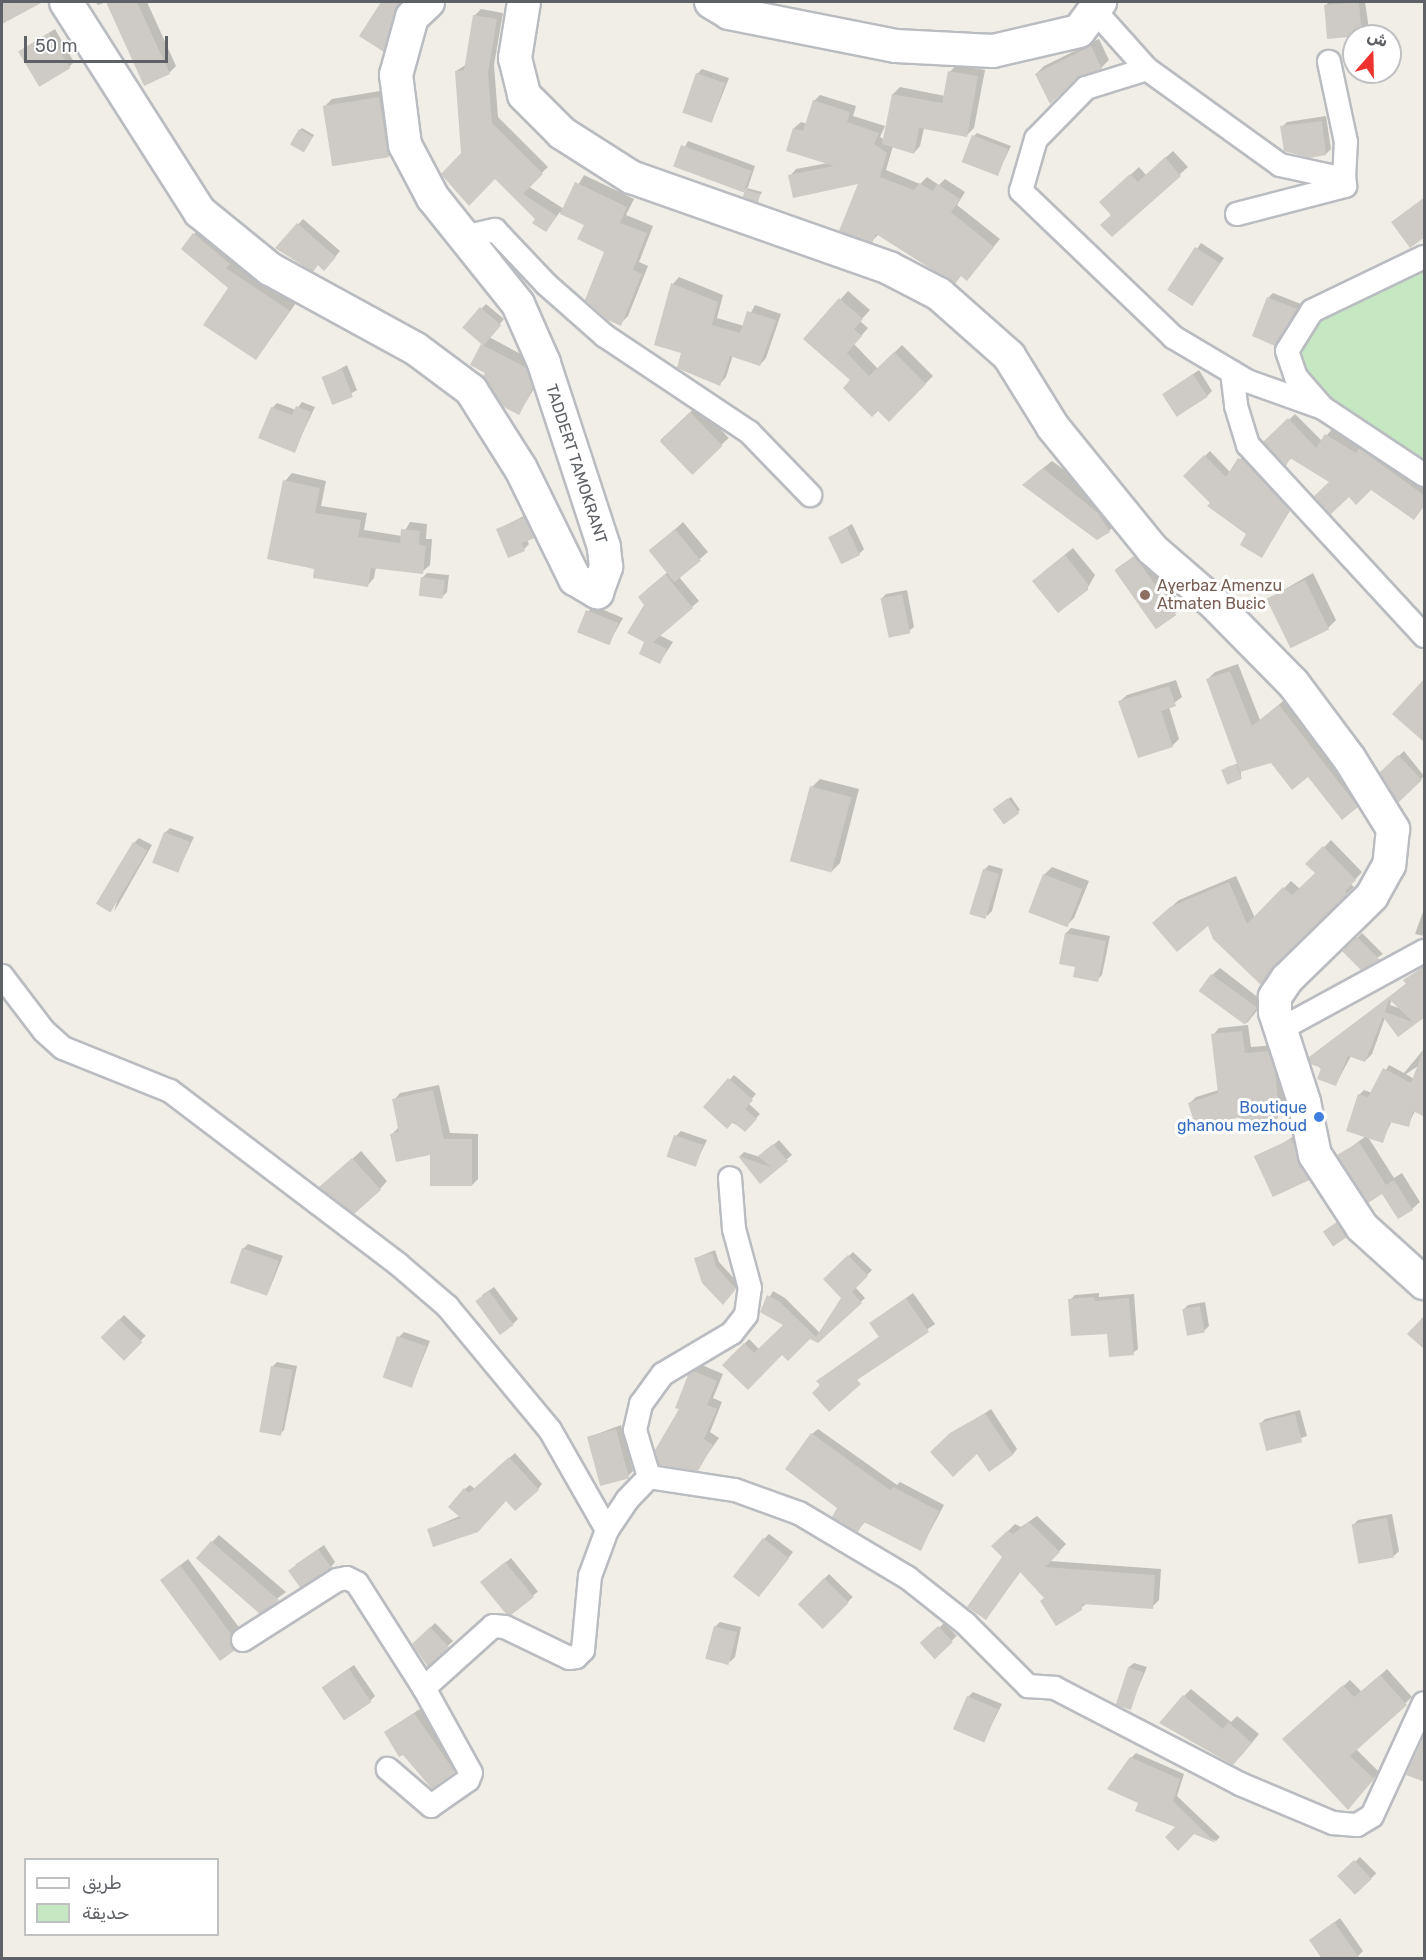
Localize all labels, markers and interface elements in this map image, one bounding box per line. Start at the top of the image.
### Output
scale bar [27,24,171,62]
north arrow [1342,24,1402,84]
text: ش [1365,26,1390,51]
text: 50 m [35,35,78,57]
street label: TADDERT TAMOKRANT [541,381,611,547]
place label: Aɣerbaz Amenzu Atmaten Buɛic [1157,576,1283,614]
marker: Aɣerbaz Amenzu Atmaten Buɛic [1138,588,1152,602]
place label: Boutique ghanou mezhoud [1177,1098,1307,1136]
marker: Boutique ghanou mezhoud [1312,1110,1326,1124]
legend [24,1858,219,1936]
text: طريق [82,1872,122,1894]
text: حديقة [82,1902,129,1924]

